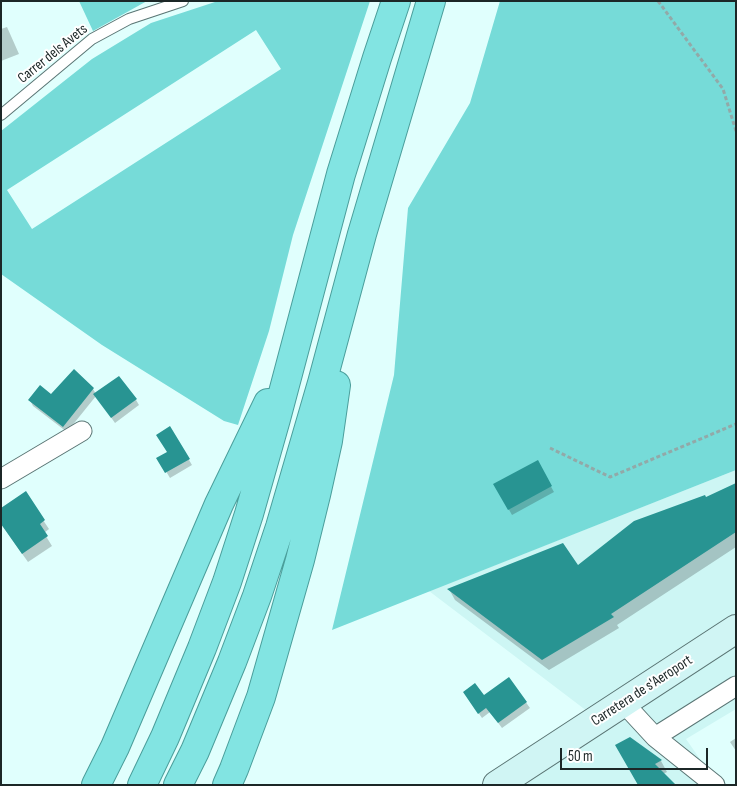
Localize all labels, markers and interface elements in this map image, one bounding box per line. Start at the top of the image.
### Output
street label: Carrer dels Avets [15,20,91,88]
street label: Carretera de s'Aeroport [588,652,696,730]
scale bar [562,738,710,770]
text: 50 m [568,747,593,766]

